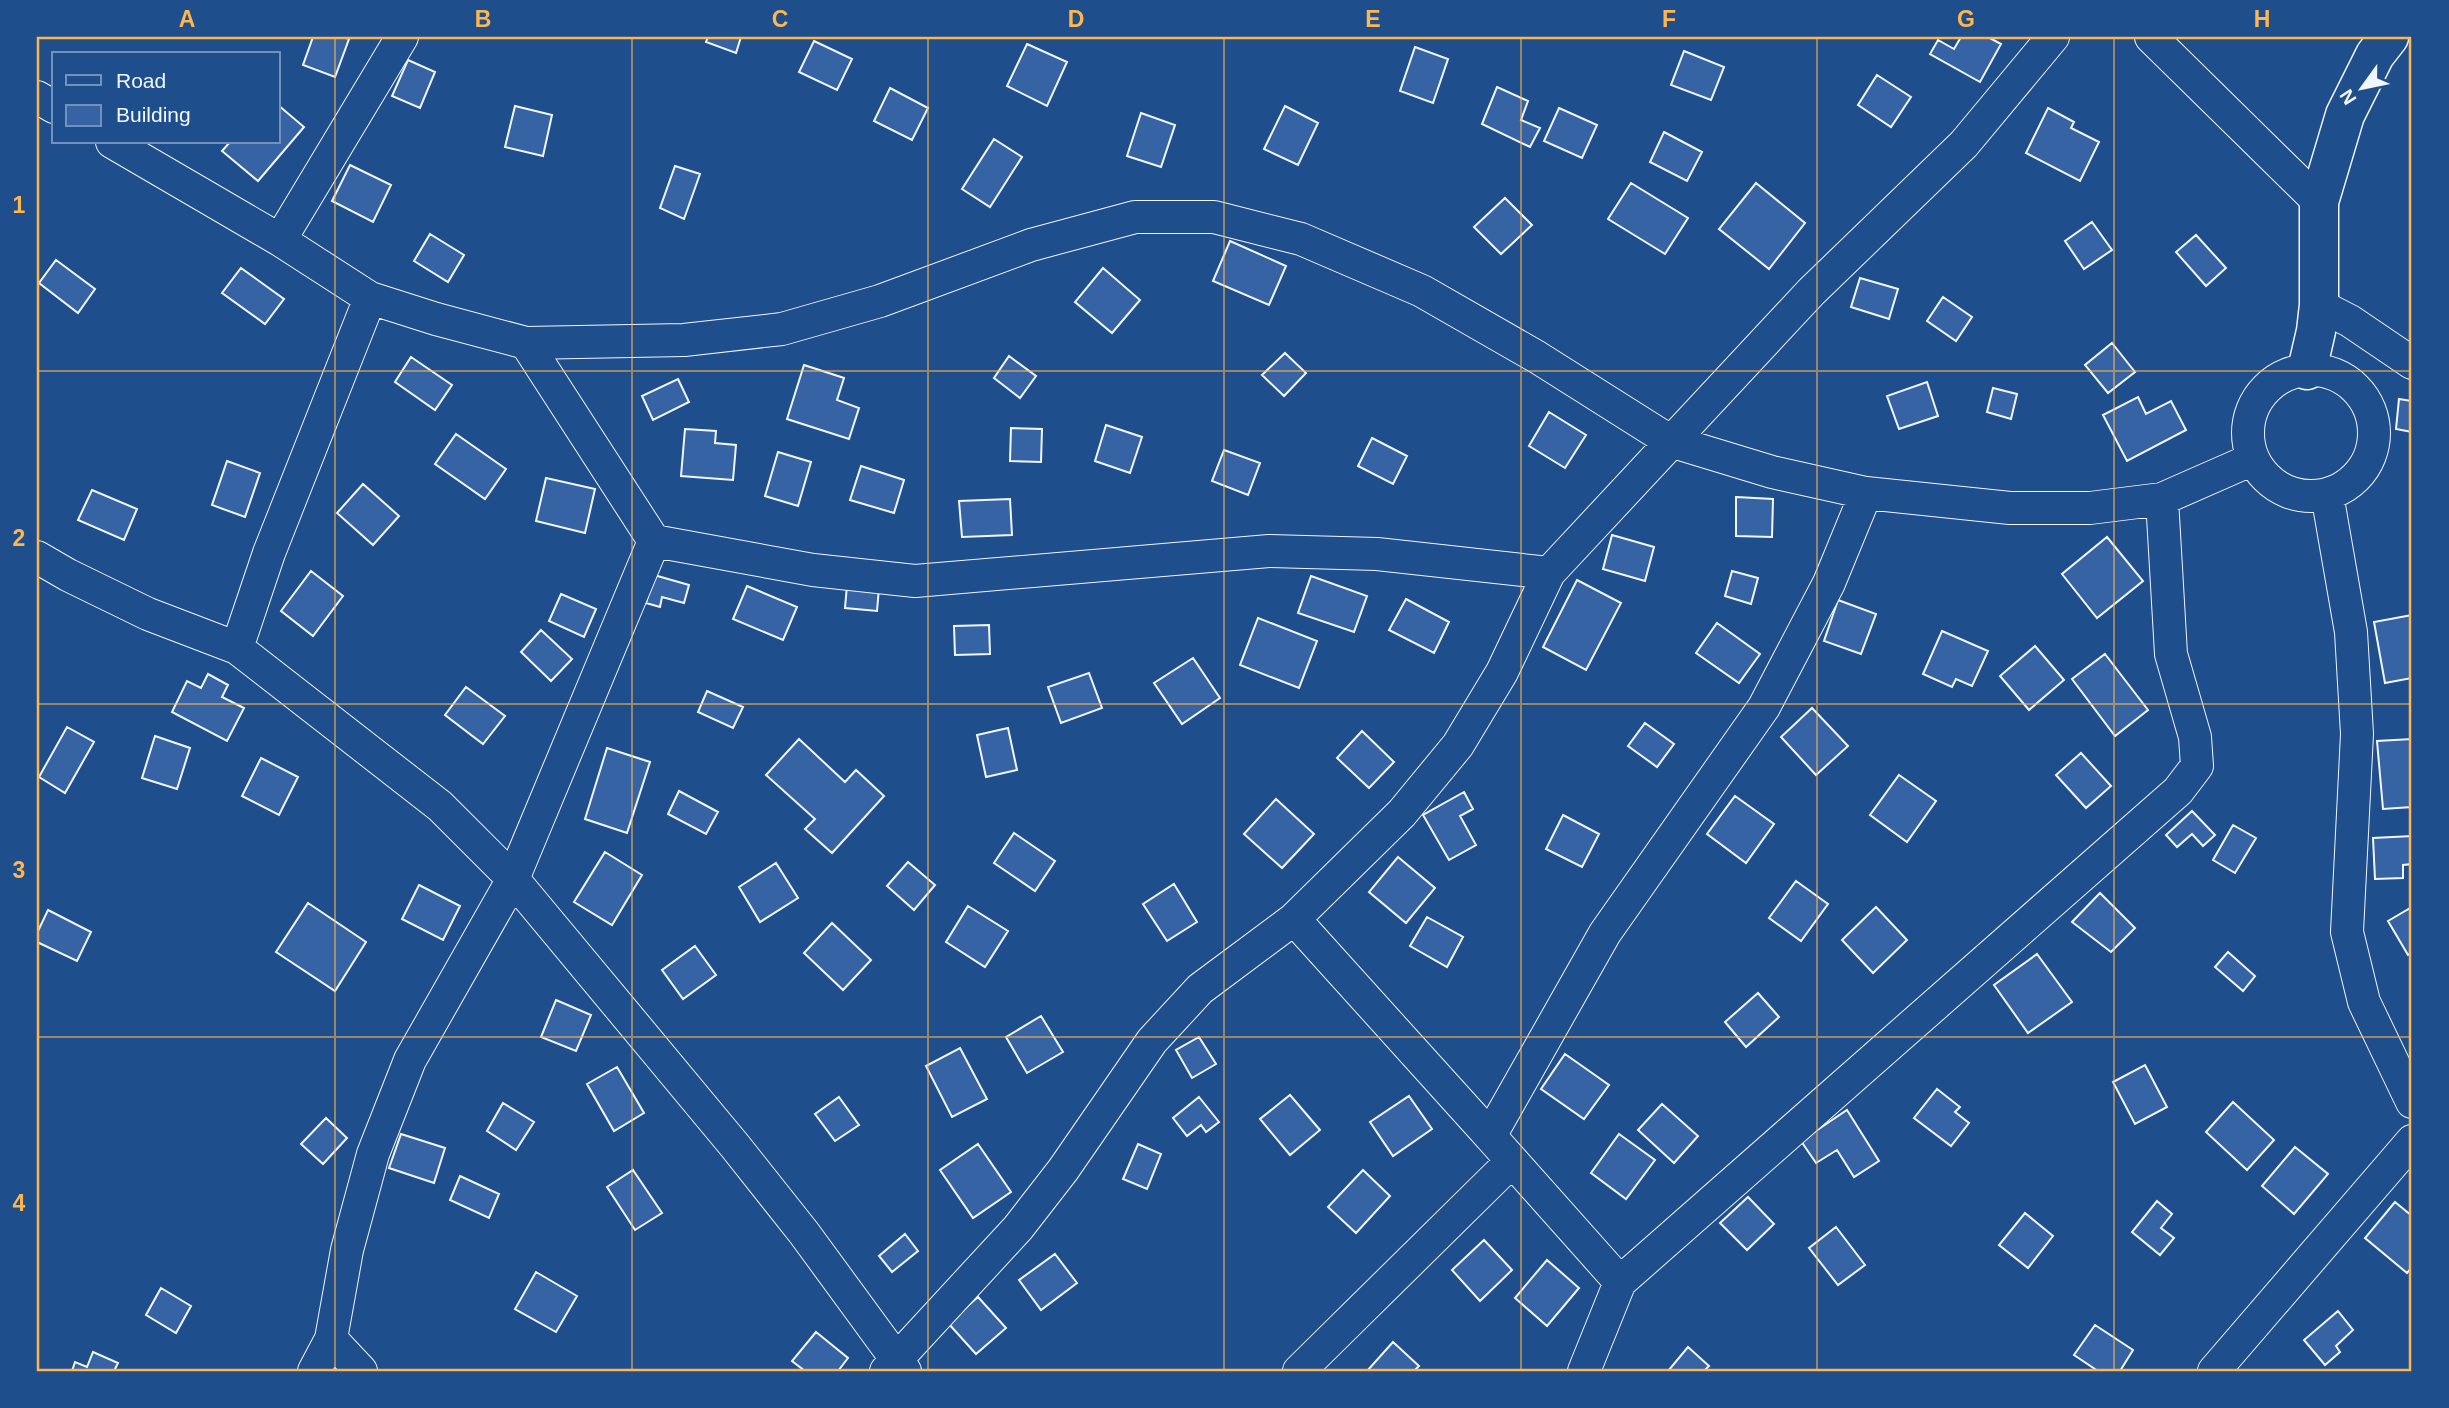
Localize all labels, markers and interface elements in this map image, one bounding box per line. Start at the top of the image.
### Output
text: A [179,6,195,32]
text: B [475,6,491,32]
text: C [772,6,788,32]
text: D [1068,6,1084,32]
text: E [1365,6,1381,32]
text: F [1662,6,1676,32]
text: G [1957,6,1975,32]
text: H [2254,6,2270,32]
legend [52,52,280,144]
north arrow [2326,52,2396,122]
text: Road [116,69,166,92]
text: N [2336,86,2361,108]
text: Building [116,103,191,126]
text: 1 [13,192,26,218]
text: 2 [13,525,25,551]
text: 3 [13,857,25,883]
text: 4 [13,1190,26,1216]

